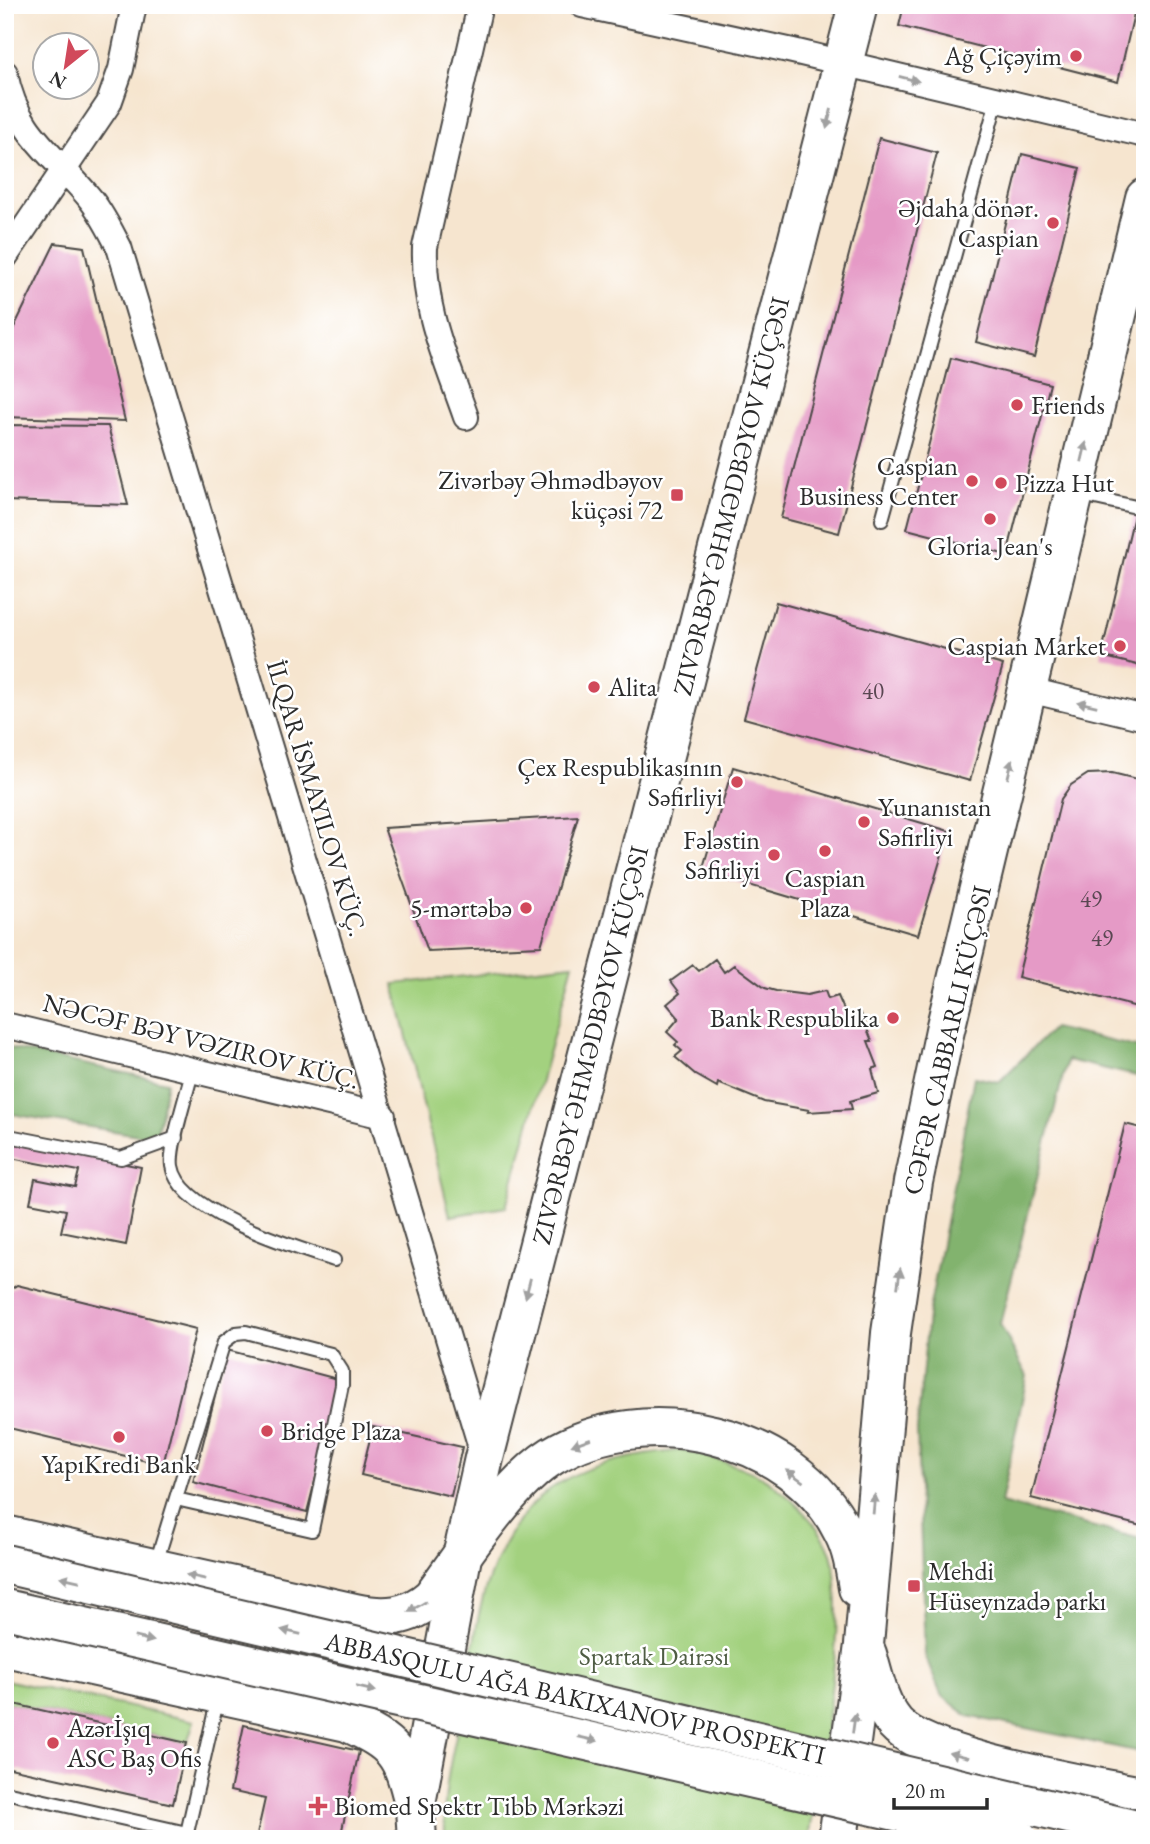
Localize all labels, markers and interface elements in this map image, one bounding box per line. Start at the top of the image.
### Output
north arrow [32,32,102,102]
place label: Ağ Çiçəyim [943,39,1062,73]
marker: Ağ Çiçəyim [1068,48,1084,64]
text: N [44,65,71,95]
one-way arrow [898,74,920,85]
one-way arrow [823,108,834,130]
place label: Əjdaha dönər. Caspian [898,191,1039,255]
marker: Əjdaha dönər. Caspian [1045,215,1061,231]
street label: ZIVƏRBƏY ƏHMƏDBƏYOV KÜÇƏSI [665,293,797,699]
place label: Friends [1031,388,1105,422]
marker: Friends [1009,397,1025,413]
one-way arrow [1079,440,1090,462]
place label: Caspian Business Center [799,449,958,513]
place label: Zivərbəy Əhmədbəyov küçəsi 72 [438,463,664,527]
place label: Pizza Hut [1015,466,1114,500]
marker: Caspian Business Center [964,473,980,489]
marker: Pizza Hut [993,475,1009,491]
marker: Zivərbəy Əhmədbəyov küçəsi 72 [669,487,685,503]
marker: Gloria Jean's [982,511,998,527]
place label: Gloria Jean's [927,529,1053,563]
place label: Caspian Market [947,629,1106,663]
marker: Caspian Market [1112,638,1128,654]
street label: İLQAR İSMAYILOV KÜÇ. [259,656,375,940]
place label: Alita [607,670,658,704]
house number: 40 [862,676,884,706]
marker: Alita [586,679,602,695]
one-way arrow [1076,698,1098,709]
place label: Çex Respublikasının Səfirliyi [517,750,723,814]
one-way arrow [1005,757,1016,779]
marker: Çex Respublikasının Səfirliyi [729,774,745,790]
place label: Yunanıstan Səfirliyi [878,790,992,854]
marker: Yunanıstan Səfirliyi [856,814,872,830]
place label: Fələstin Səfirliyi [683,823,760,887]
street label: ZIVƏRBƏY ƏHMƏDBƏYOV KÜÇƏSI [524,842,656,1248]
marker: Caspian Plaza [817,843,833,859]
marker: Fələstin Səfirliyi [766,847,782,863]
place label: Caspian Plaza [784,861,866,925]
street label: CƏFƏR CABBARLI KÜÇƏSI [895,882,999,1198]
house number: 49 [1080,884,1102,914]
place label: 5-mərtəbə [410,891,512,925]
marker: 5-mərtəbə [518,900,534,916]
house number: 49 [1091,923,1113,953]
street label: NƏCƏF BƏY VƏZIROV KÜÇ. [39,985,363,1097]
place label: Bank Respublika [710,1001,880,1035]
marker: Bank Respublika [885,1010,901,1026]
one-way arrow [894,1267,905,1289]
one-way arrow [522,1277,533,1299]
place label: Bridge Plaza [281,1414,402,1448]
marker: Bridge Plaza [259,1423,275,1439]
marker: YapıKredi Bank [111,1429,127,1445]
one-way arrow [571,1437,592,1448]
place label: YapıKredi Bank [41,1447,197,1481]
one-way arrow [786,1469,804,1483]
one-way arrow [869,1493,880,1515]
place label: Mehdi Hüseynzadə parkı [928,1554,1106,1618]
one-way arrow [185,1571,207,1582]
one-way arrow [59,1573,81,1584]
marker: Mehdi Hüseynzadə parkı [906,1578,922,1594]
one-way arrow [407,1601,426,1613]
street label: ABBASQULU AĞA BAKIXANOV PROSPEKTI [320,1624,829,1772]
one-way arrow [280,1626,302,1637]
one-way arrow [133,1634,155,1645]
park label: Spartak Dairəsi [579,1639,729,1673]
one-way arrow [355,1684,377,1695]
place label: Azərİşıq ASC Baş Ofis [66,1711,202,1775]
one-way arrow [849,1711,860,1733]
one-way arrow [577,1734,599,1745]
marker: Azərİşıq ASC Baş Ofis [45,1735,61,1751]
one-way arrow [948,1749,970,1760]
scale bar [894,1767,987,1811]
text: 20 m [905,1777,946,1804]
place label: Biomed Spektr Tibb Mәrkәzi [334,1789,624,1823]
marker: Biomed Spektr Tibb Mәrkәzi [308,1796,328,1816]

